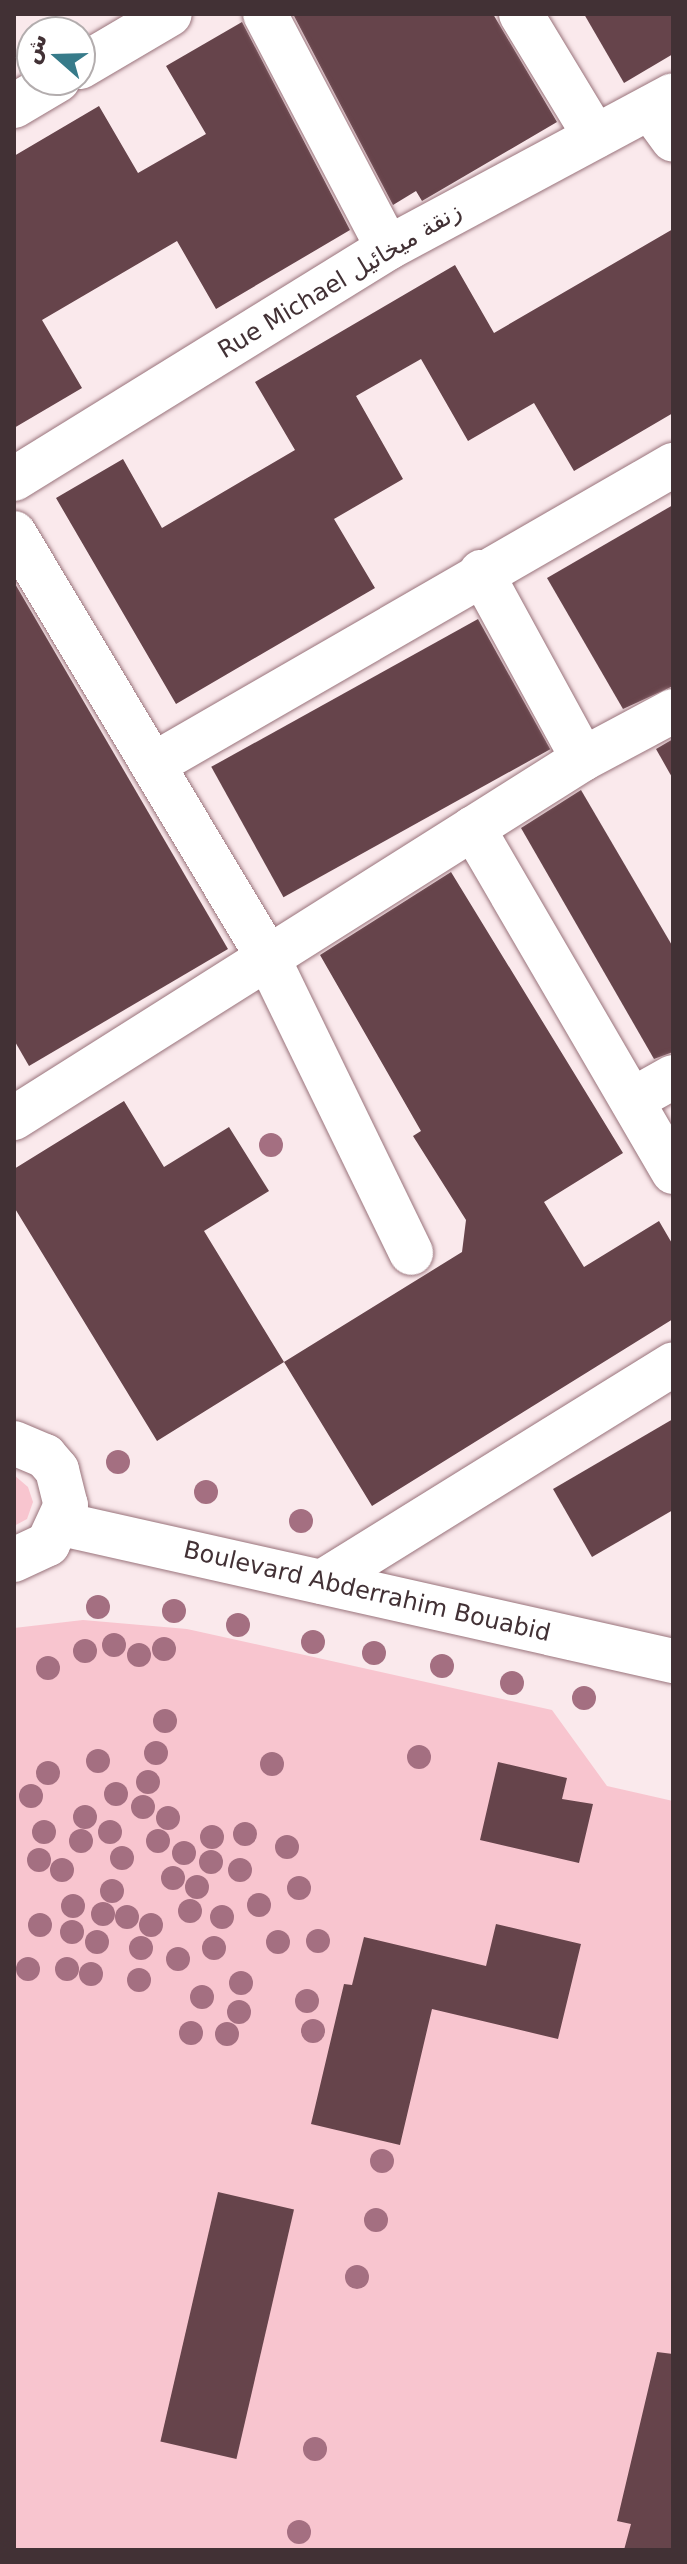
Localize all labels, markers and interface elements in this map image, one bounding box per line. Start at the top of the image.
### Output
north arrow [16,16,96,96]
text: ش [18,30,52,67]
street label: Rue Michael زنقة ميخائيل [213,197,467,365]
street label: Boulevard Abderrahim Bouabid [181,1536,553,1648]

